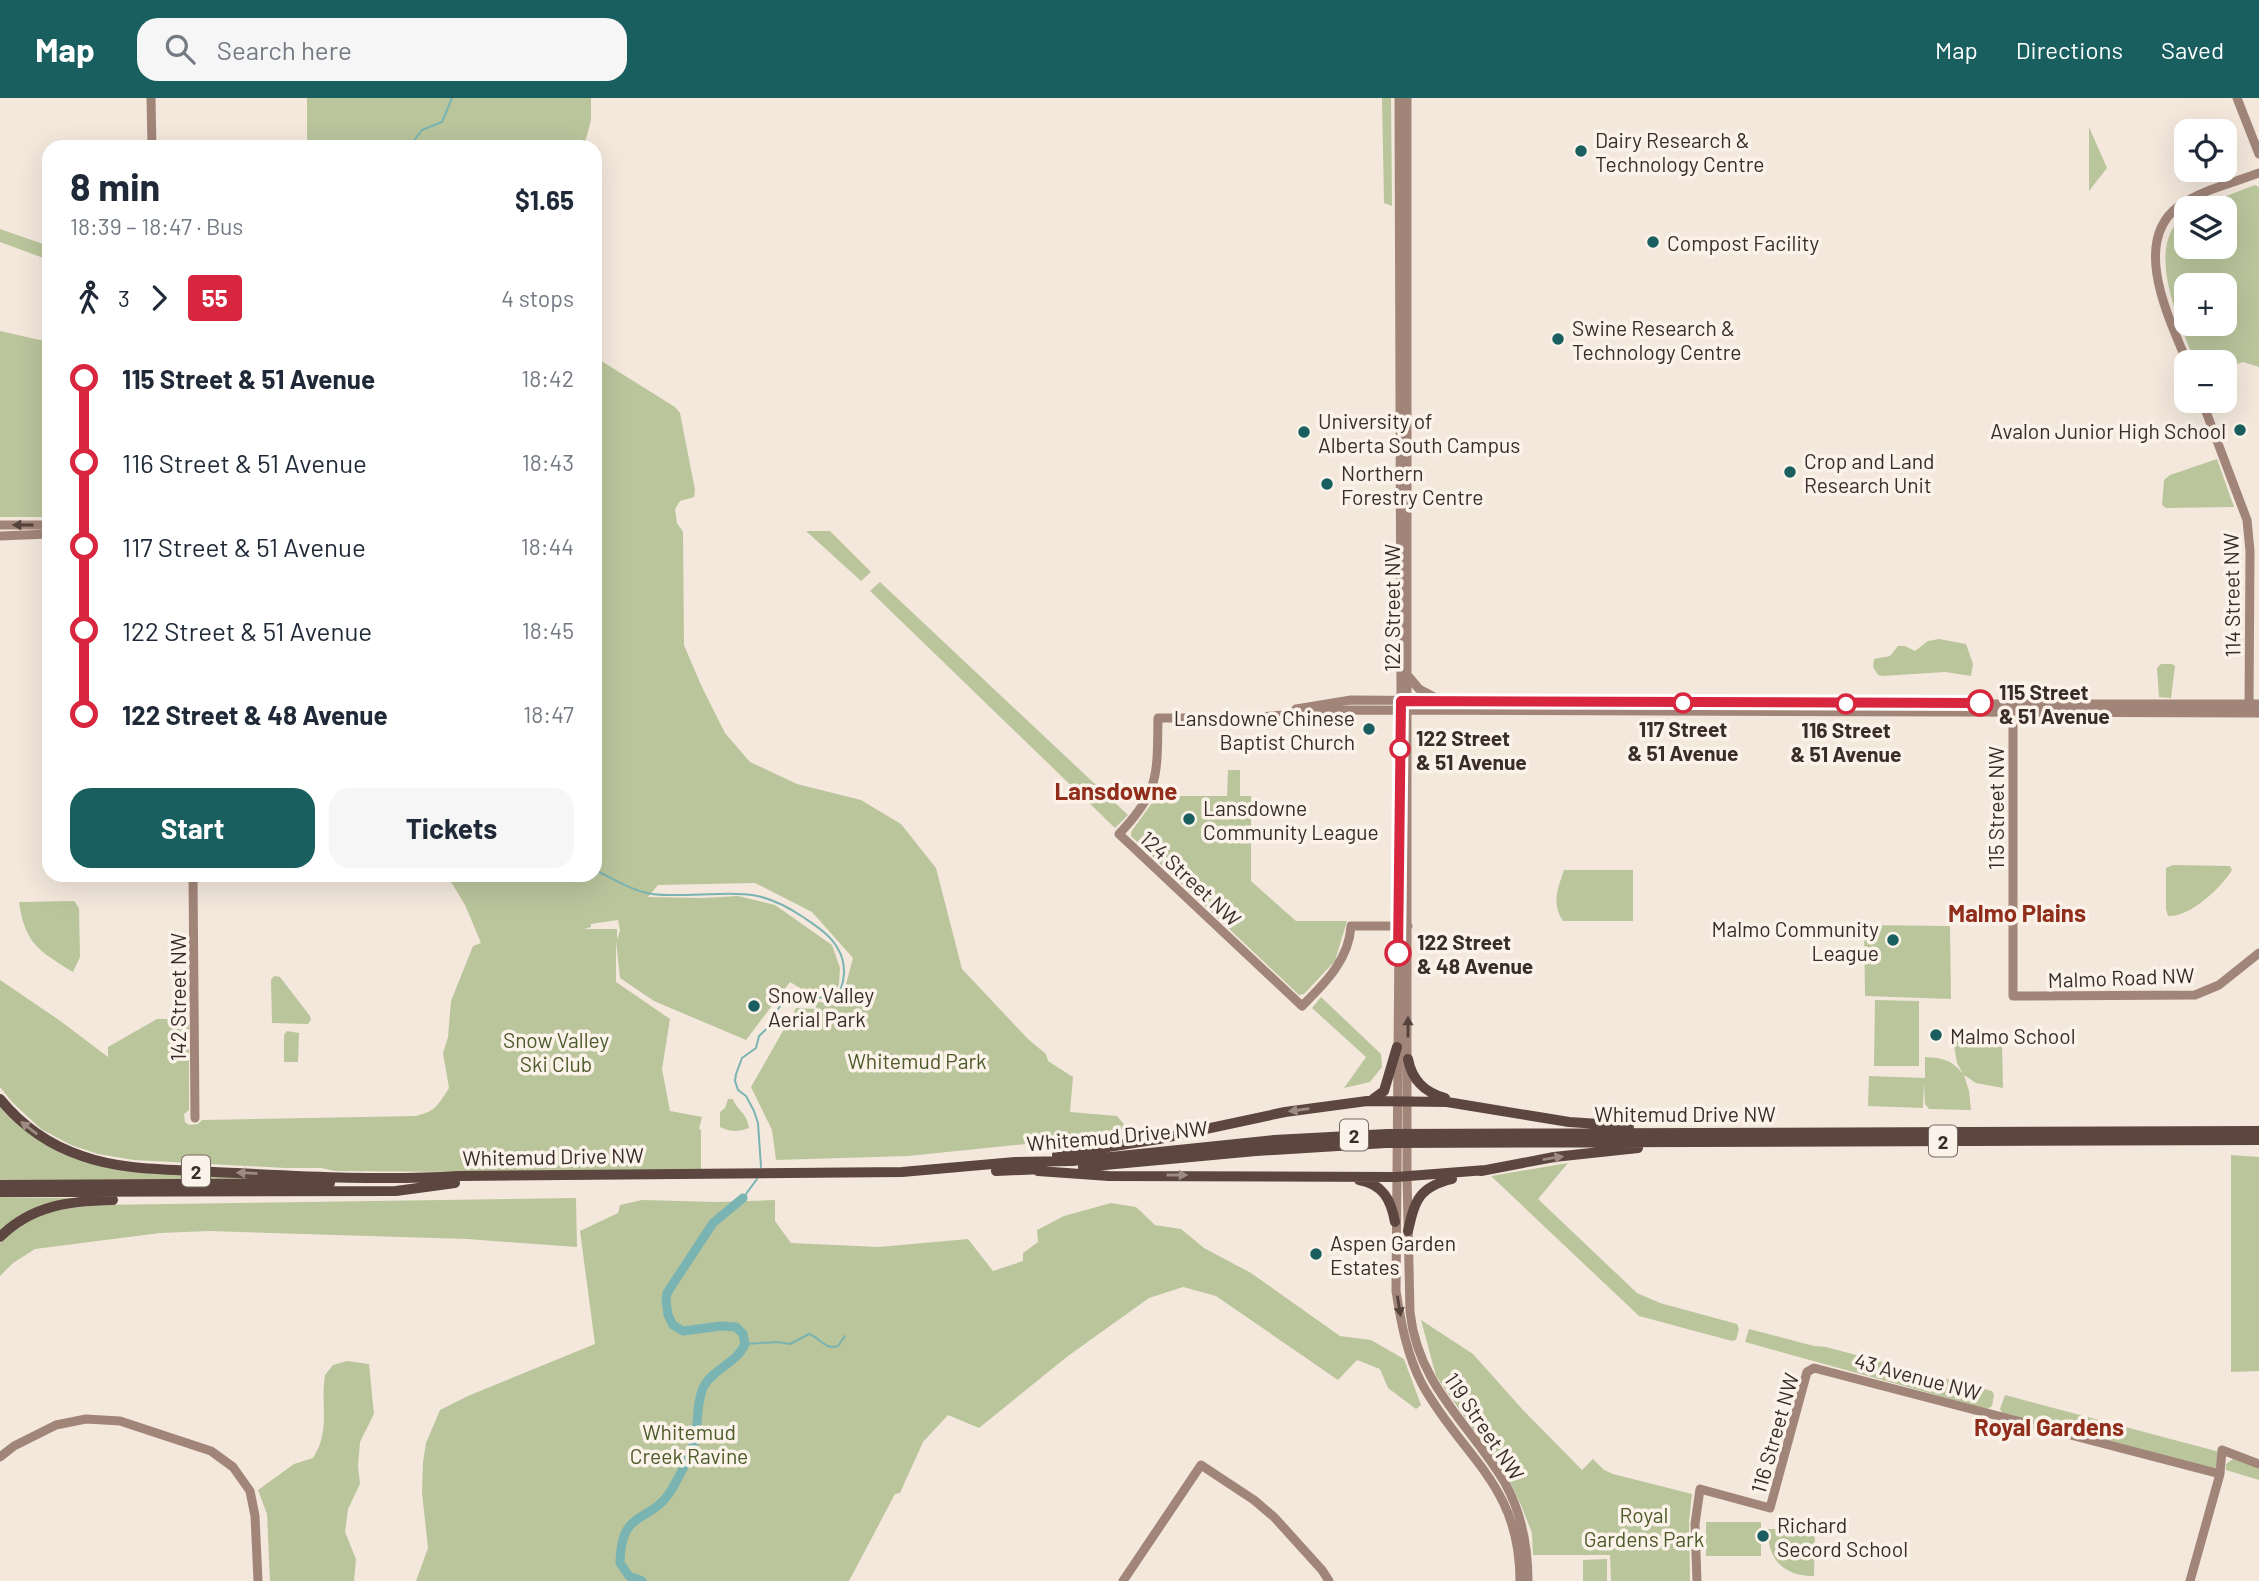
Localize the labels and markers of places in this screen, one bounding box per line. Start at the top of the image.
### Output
place label: Dairy Research & Technology Centre [1595,127,1765,176]
marker: Dairy Research & Technology Centre [1573,143,1589,159]
place label: Compost Facility [1667,230,1819,255]
marker: Compost Facility [1645,234,1661,250]
place label: Swine Research & Technology Centre [1572,315,1742,364]
marker: Swine Research & Technology Centre [1550,331,1566,347]
place label: University of Alberta South Campus [1318,408,1520,457]
place label: Avalon Junior High School [1990,418,2226,443]
marker: Avalon Junior High School [2232,422,2248,438]
marker: University of Alberta South Campus [1296,424,1312,440]
place label: Crop and Land Research Unit [1804,448,1934,497]
place label: Northern Forestry Centre [1341,460,1484,509]
marker: Crop and Land Research Unit [1782,464,1798,480]
marker: Northern Forestry Centre [1319,476,1335,492]
place label: 115 Street & 51 Avenue [1999,679,2110,728]
marker: 115 Street & 51 Avenue [1967,690,1993,716]
marker: 117 Street & 51 Avenue [1673,693,1693,713]
marker: 116 Street & 51 Avenue [1836,694,1856,714]
place label: Lansdowne Chinese Baptist Church [1174,705,1355,754]
place label: 117 Street & 51 Avenue [1628,716,1738,765]
place label: 116 Street & 51 Avenue [1791,717,1901,766]
marker: Lansdowne Chinese Baptist Church [1361,721,1377,737]
place label: 122 Street & 51 Avenue [1416,725,1527,774]
marker: 122 Street & 51 Avenue [1390,739,1410,759]
place label: Lansdowne Community League [1203,795,1379,844]
marker: Lansdowne Community League [1181,811,1197,827]
place label: Malmo Community League [1711,916,1879,965]
place label: 122 Street & 48 Avenue [1417,929,1533,978]
marker: Malmo Community League [1885,932,1901,948]
marker: 122 Street & 48 Avenue [1385,940,1411,966]
place label: Snow Valley Aerial Park [768,982,874,1031]
marker: Snow Valley Aerial Park [746,998,762,1014]
place label: Malmo School [1950,1023,2076,1048]
marker: Malmo School [1928,1027,1944,1043]
place label: Aspen Garden Estates [1330,1230,1456,1279]
marker: Aspen Garden Estates [1308,1246,1324,1262]
place label: Richard Secord School [1777,1512,1908,1561]
marker: Richard Secord School [1755,1528,1771,1544]

